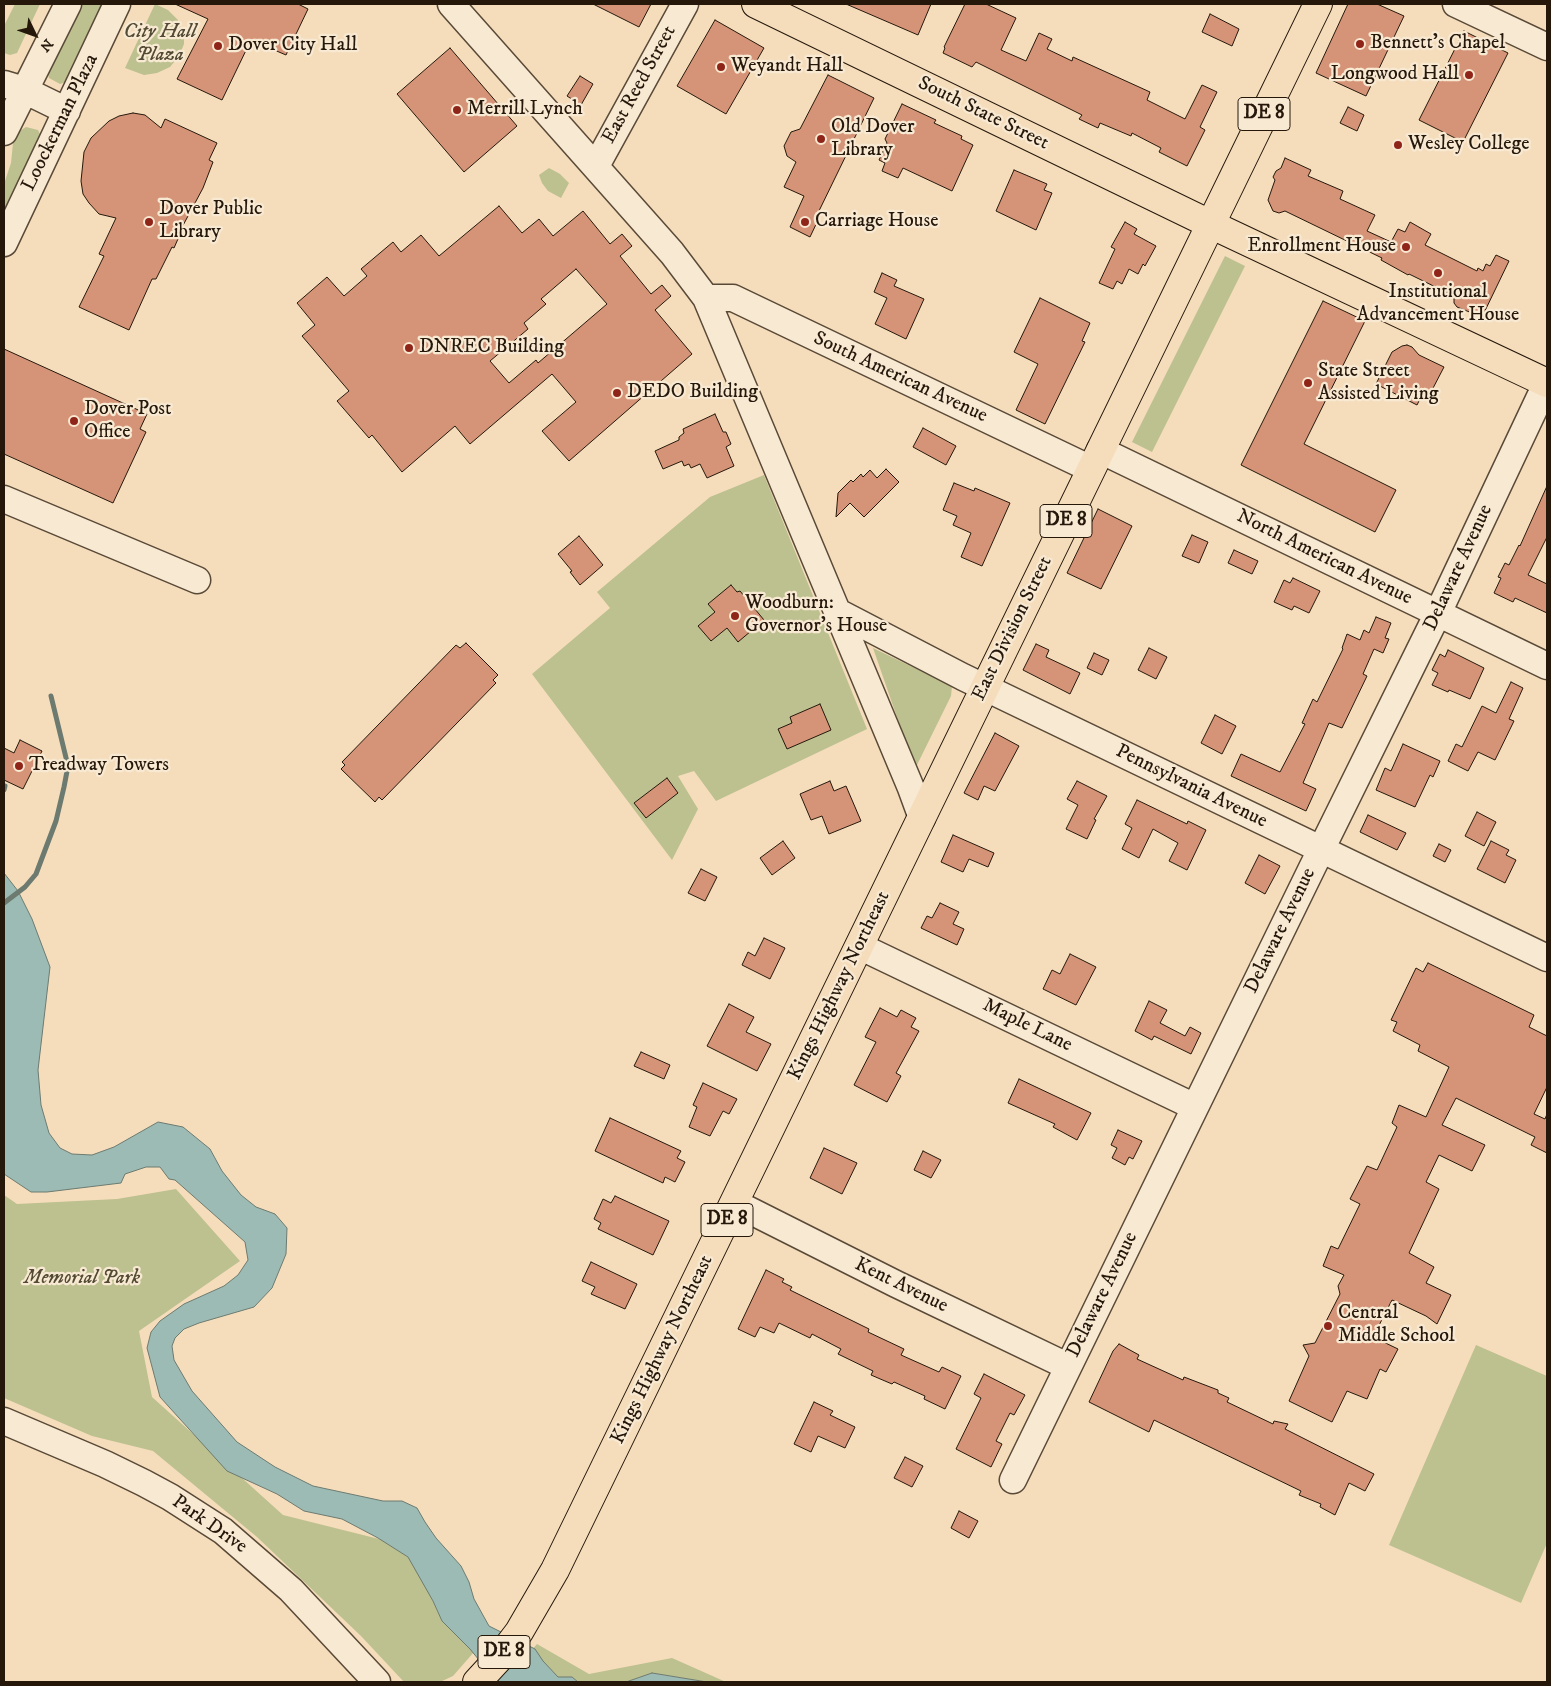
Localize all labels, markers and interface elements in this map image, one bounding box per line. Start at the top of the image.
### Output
north arrow [10,10,60,60]
park label: City Hall Plaza [124,21,196,68]
street label: East Reed Street [598,22,682,148]
place label: Bennett's Chapel [1370,32,1505,56]
place label: Dover City Hall [228,34,357,58]
text: N [36,35,57,55]
marker: Bennett's Chapel [1354,38,1366,50]
marker: Dover City Hall [212,40,224,52]
street label: Loockerman Plaza [17,51,105,195]
place label: Weyandt Hall [731,55,843,79]
marker: Weyandt Hall [715,61,727,73]
place label: Longwood Hall [1330,63,1459,87]
marker: Longwood Hall [1463,69,1475,81]
street label: South State Street [914,72,1052,156]
place label: Merrill Lynch [467,98,583,122]
road number: DE 8 [1238,98,1290,130]
marker: Merrill Lynch [451,104,463,116]
place label: Old Dover Library [831,116,914,163]
marker: Old Dover Library [815,133,827,145]
place label: Wesley College [1408,133,1530,157]
marker: Wesley College [1392,139,1404,151]
place label: Dover Public Library [159,198,263,245]
place label: Carriage House [815,210,938,234]
marker: Dover Public Library [143,216,155,228]
marker: Carriage House [799,216,811,228]
place label: Enrollment House [1247,235,1396,259]
marker: Enrollment House [1400,241,1412,253]
marker: Institutional Advancement House [1432,267,1444,279]
place label: Institutional Advancement House [1357,281,1519,328]
street label: South American Avenue [809,327,991,429]
place label: DNREC Building [419,336,564,360]
marker: DNREC Building [403,342,415,354]
place label: State Street Assisted Living [1318,360,1439,407]
marker: State Street Assisted Living [1302,377,1314,389]
place label: DEDO Building [627,381,758,405]
marker: DEDO Building [611,387,623,399]
place label: Dover Post Office [84,398,171,445]
marker: Dover Post Office [68,415,80,427]
street label: Delaware Avenue [1419,501,1499,635]
road number: DE 8 [1040,504,1092,538]
street label: North American Avenue [1232,505,1416,611]
street label: East Division Street [968,553,1058,705]
place label: Woodburn: Governor's House [745,592,887,639]
marker: Woodburn: Governor's House [729,610,741,622]
street label: Pennsylvania Avenue [1111,740,1271,834]
place label: Treadway Towers [29,754,169,778]
marker: Treadway Towers [13,760,25,772]
street label: Delaware Avenue [1240,864,1322,998]
street label: Kings Highway Northeast [784,888,896,1084]
street label: Maple Lane [978,994,1076,1058]
road number: DE 8 [701,1204,753,1236]
street label: Delaware Avenue [1062,1228,1144,1362]
street label: Kings Highway Northeast [607,1252,719,1448]
street label: Kent Avenue [850,1253,952,1319]
park label: Memorial Park [24,1267,140,1291]
place label: Central Middle School [1338,1302,1455,1349]
marker: Central Middle School [1322,1320,1334,1332]
street label: Park Drive [167,1490,251,1560]
road number: DE 8 [478,1635,530,1668]

